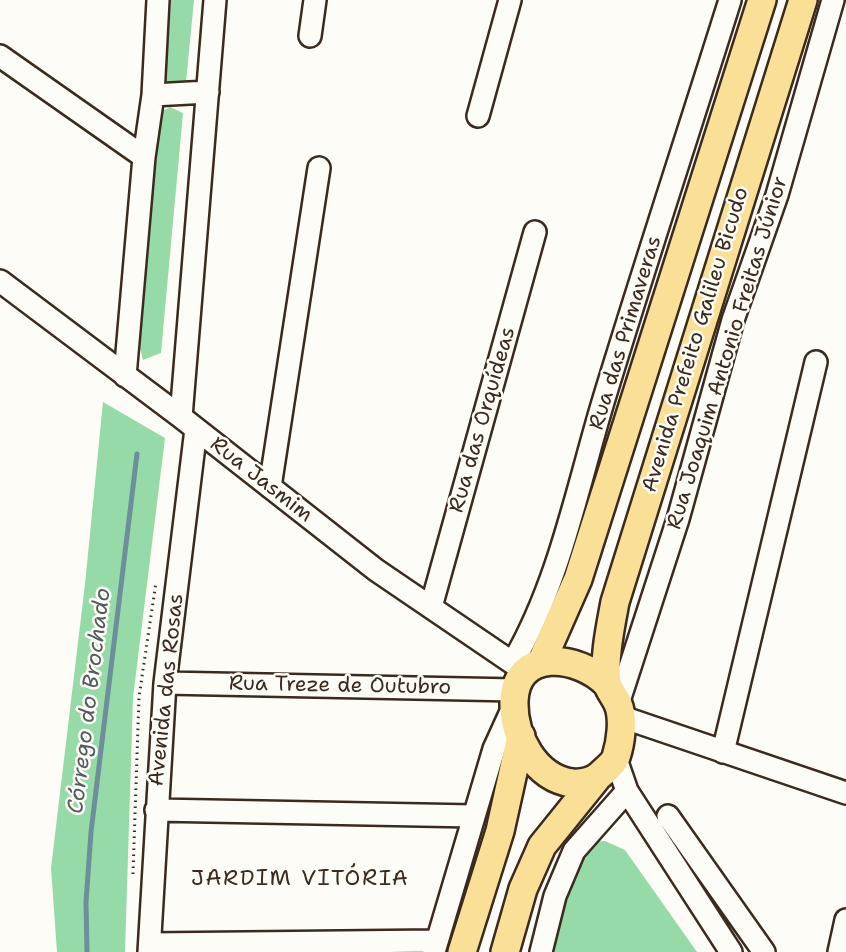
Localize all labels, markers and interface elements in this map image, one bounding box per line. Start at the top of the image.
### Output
street label: Rua Joaquim Antonio Freitas Júnior [662,173,794,533]
street label: Avenida Prefeito Galileu Bicudo [637,184,755,496]
street label: Rua das Primaveras [584,233,668,433]
street label: Rua das Orquídeas [444,324,522,516]
street label: Rua Jasmim [205,432,317,528]
water label: Córrego do Brochado [63,586,117,816]
street label: Avenida das Rosas [144,593,190,787]
street label: Rua Treze de Outubro [229,671,451,701]
district label: JARDIM VITÓRIA [191,866,409,892]

